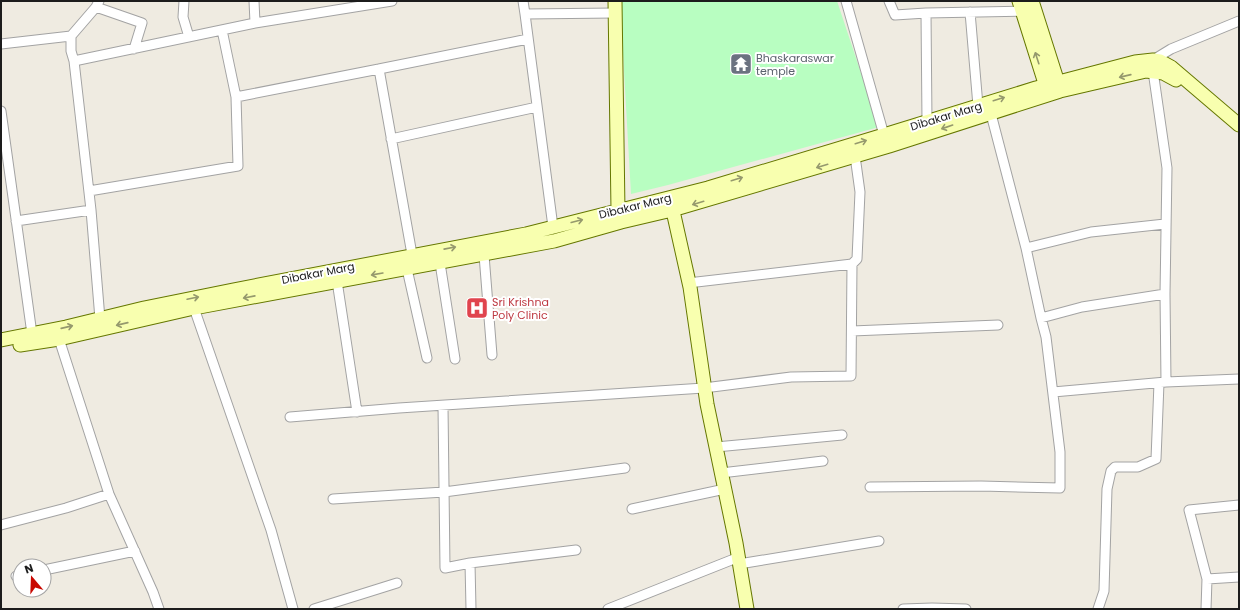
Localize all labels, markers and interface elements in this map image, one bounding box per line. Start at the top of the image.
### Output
place label: Bhaskaraswar temple [756,50,834,79]
temple icon: Bhaskaraswar temple [728,51,754,77]
one-way arrow [1032,52,1040,64]
one-way arrow [1119,73,1132,80]
one-way arrow [993,95,1005,103]
street label: Dibakar Marg [908,98,984,134]
one-way arrow [941,124,953,132]
one-way arrow [855,138,868,145]
one-way arrow [816,163,829,170]
one-way arrow [730,175,743,182]
street label: Dibakar Marg [597,189,673,223]
one-way arrow [691,200,704,207]
one-way arrow [570,217,583,224]
one-way arrow [443,244,456,252]
street label: Dibakar Marg [280,258,356,288]
one-way arrow [370,270,383,278]
one-way arrow [187,293,200,301]
one-way arrow [243,293,256,301]
place label: Sri Krishna Poly Clinic [492,294,549,323]
hospital icon: Sri Krishna Poly Clinic [464,295,490,321]
one-way arrow [115,321,128,329]
one-way arrow [60,322,73,330]
north arrow [12,558,52,598]
text: N [22,560,35,577]

